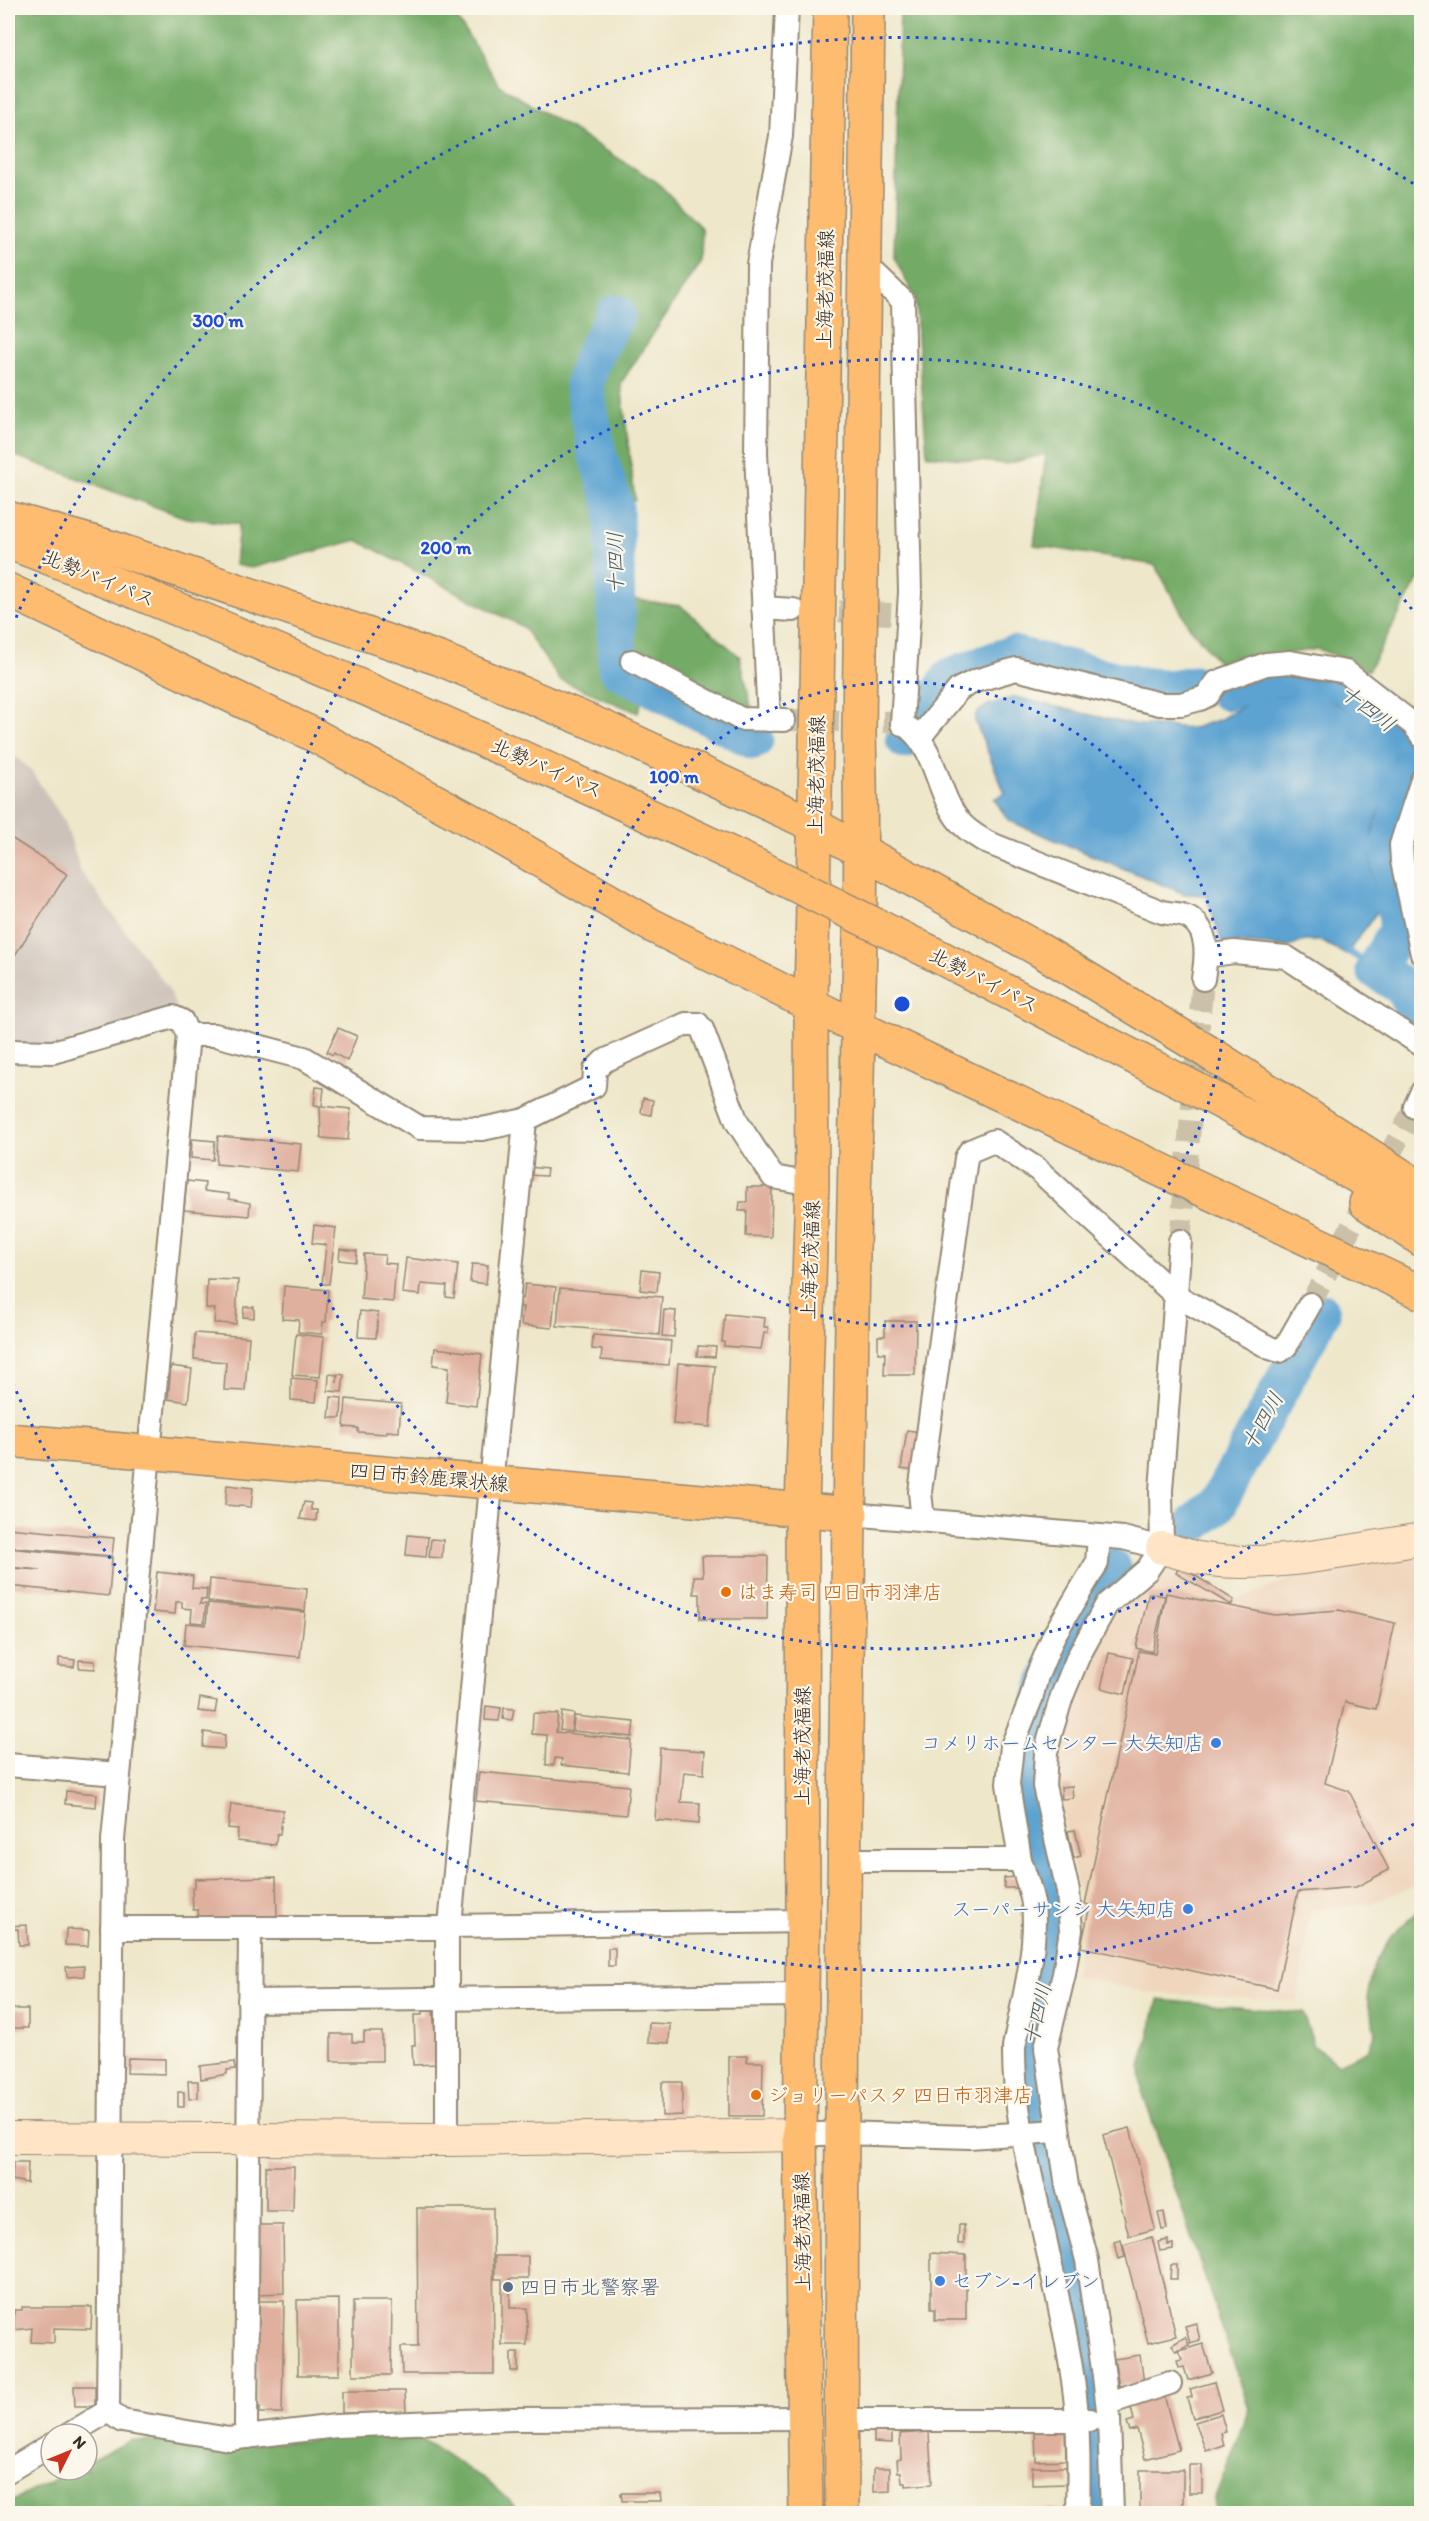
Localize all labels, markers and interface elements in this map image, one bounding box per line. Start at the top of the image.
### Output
street label: 上海老茂福線 [812,229,838,349]
text: 300 m [192,310,244,332]
water label: 十四川 [602,531,628,595]
text: 200 m [421,537,472,559]
street label: 北勢バイパス [39,544,159,612]
water label: 十四川 [1335,679,1401,737]
street label: 上海老茂福線 [803,715,829,835]
street label: 北勢バイパス [487,733,607,803]
text: 100 m [649,766,700,788]
street label: 北勢バイパス [925,942,1043,1018]
centre of rings [892,994,912,1014]
street label: 上海老茂福線 [796,1200,824,1320]
water label: 十四川 [1236,1387,1288,1455]
street label: 四日市鈴鹿環状線 [348,1458,510,1496]
place label: はま寿司 四日市羽津店 [738,1580,943,1604]
marker: はま寿司 四日市羽津店 [719,1585,733,1599]
street label: 上海老茂福線 [790,1686,814,1806]
place label: コメリホームセンター 大矢知店 [921,1731,1204,1755]
marker: コメリホームセンター 大矢知店 [1209,1736,1223,1750]
place label: スーパーサンシ 大矢知店 [952,1897,1176,1921]
marker: スーパーサンシ 大矢知店 [1181,1902,1195,1916]
water label: 十四川 [1018,1980,1056,2048]
place label: ジョリーパスタ 四日市羽津店 [768,2083,1033,2107]
marker: ジョリーパスタ 四日市羽津店 [749,2088,763,2102]
street label: 上海老茂福線 [789,2172,815,2292]
place label: セブン-イレブン [952,2269,1100,2293]
marker: セブン-イレブン [933,2274,947,2288]
place label: 四日市北警察署 [520,2275,660,2299]
marker: 四日市北警察署 [501,2280,515,2294]
north arrow [39,2422,99,2482]
text: N [69,2432,90,2453]

